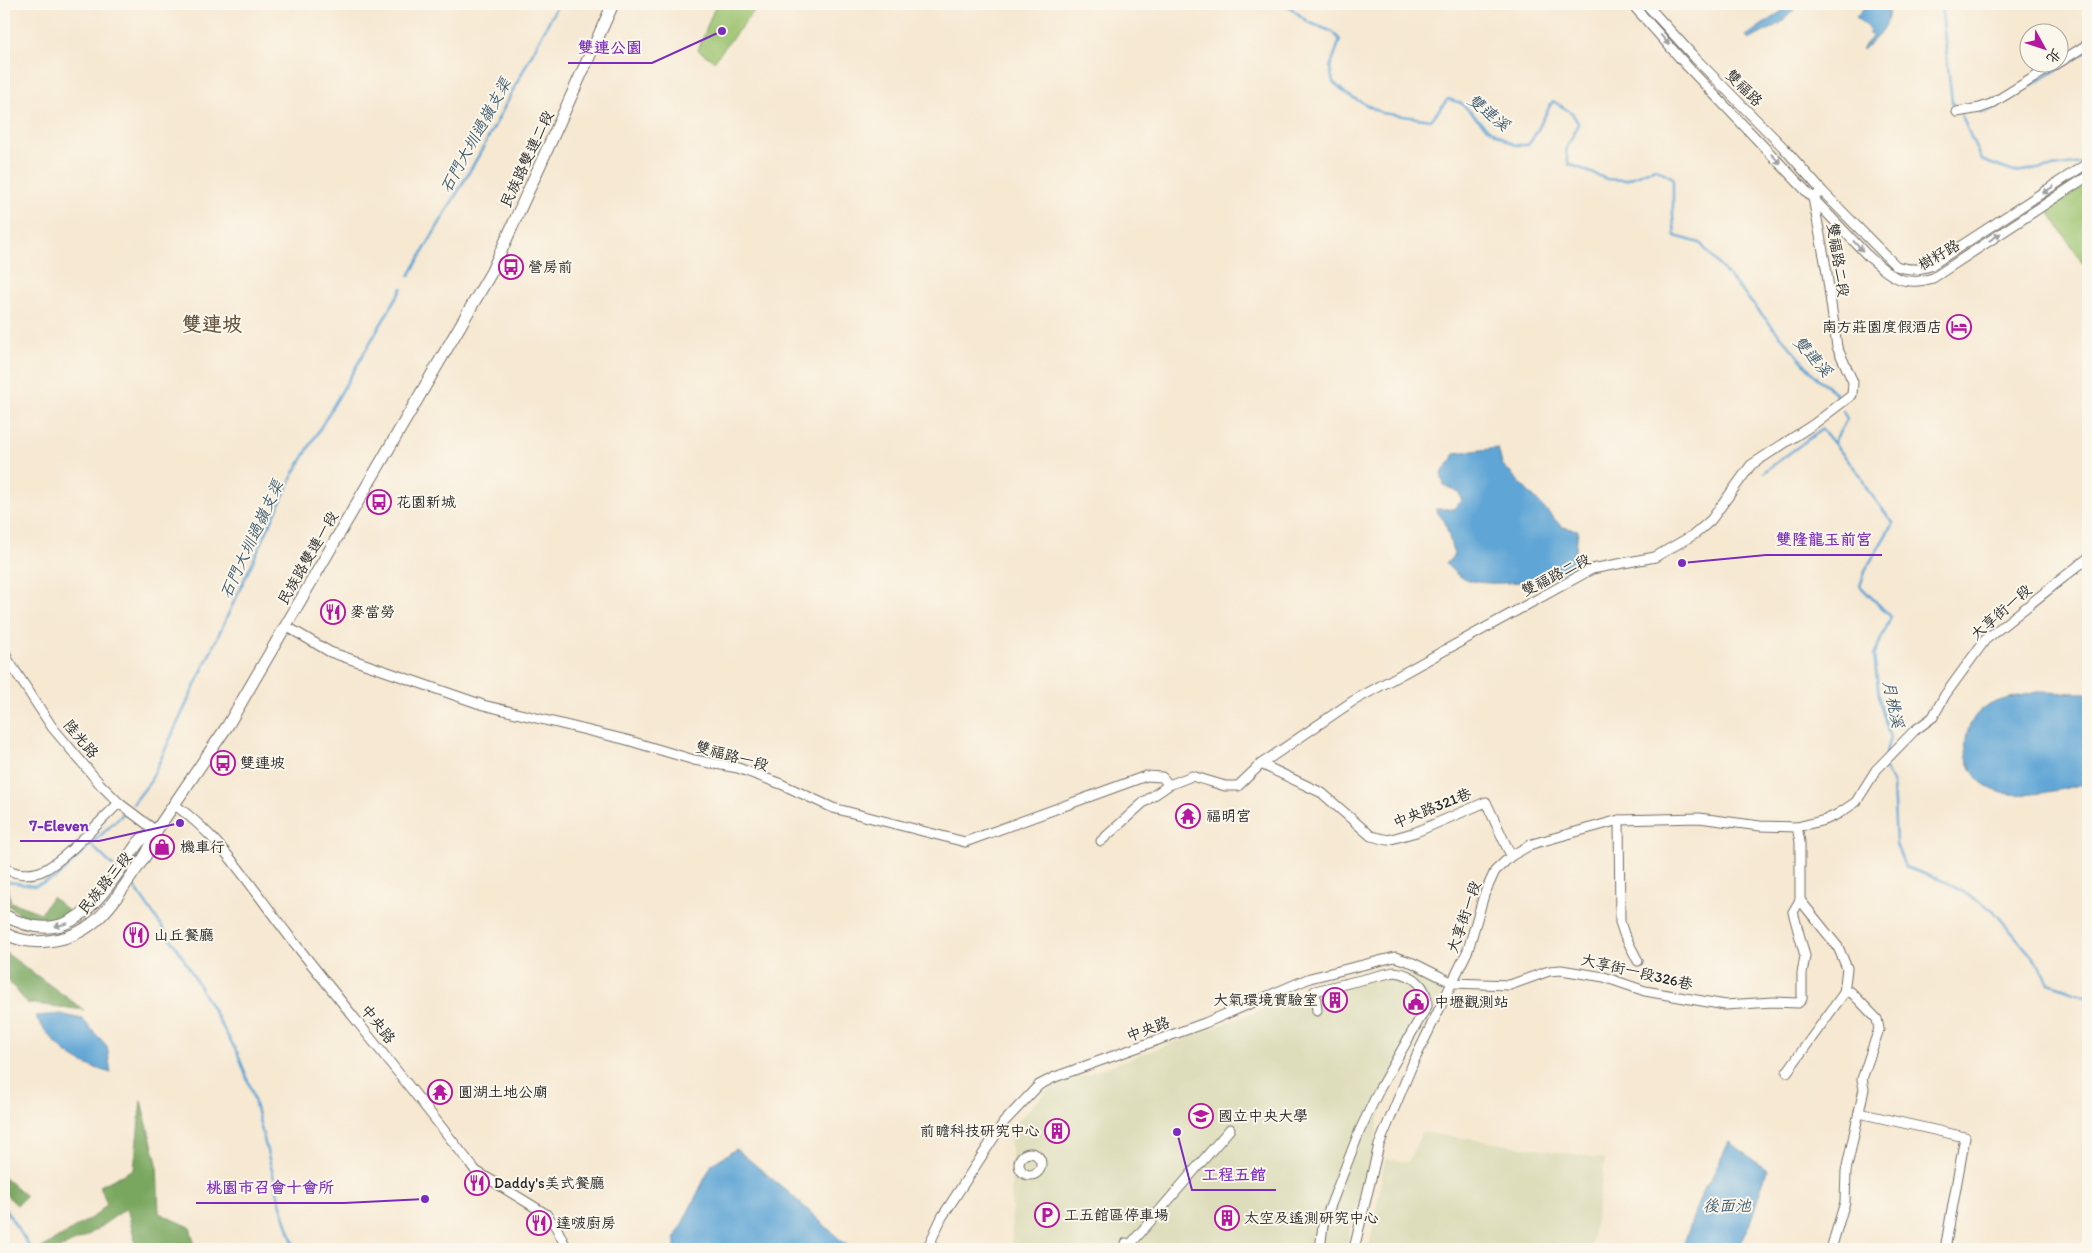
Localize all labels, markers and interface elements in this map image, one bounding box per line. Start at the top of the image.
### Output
north arrow [2020,22,2070,72]
callout: 雙連公園 [568,32,652,63]
one-way arrow [1659,34,1670,47]
text: 雙連公園 [578,38,642,57]
text: 北 [2043,45,2065,67]
street label: 雙福路 [1722,66,1766,110]
water label: 石門大圳過嶺支渠 [436,73,516,196]
water label: 雙連溪 [1464,90,1514,135]
street label: 民族路雙連二段 [497,108,557,210]
one-way arrow [1770,153,1782,165]
one-way arrow [2041,185,2054,195]
street label: 雙福路二段 [1823,222,1853,298]
one-way arrow [1988,232,2002,241]
street label: 樹籽路 [1915,236,1963,274]
one-way arrow [1852,240,1864,252]
bus stop icon: 營房前 [498,254,524,280]
place label: 營房前 [528,258,573,276]
district label: 雙連坡 [182,312,242,336]
hotel icon: 南方莊園度假酒店 [1946,314,1972,340]
place label: 南方莊園度假酒店 [1822,318,1942,336]
water label: 雙連溪 [1790,332,1836,381]
water label: 石門大圳過嶺支渠 [216,475,288,601]
bus stop icon: 花園新城 [366,489,392,515]
place label: 花園新城 [396,493,456,511]
street label: 民族路雙連一段 [274,508,342,608]
callout: 雙隆龍玉前宮 [1766,524,1882,555]
text: 雙隆龍玉前宮 [1776,530,1872,549]
street label: 雙福路二段 [1518,550,1594,600]
street label: 大享街一段 [1967,581,2035,643]
restaurant icon: 麥當勞 [320,599,346,625]
place label: 麥當勞 [350,603,395,621]
water label: 月桃溪 [1879,679,1908,731]
street label: 陸光路 [60,716,102,762]
street label: 雙福路一段 [693,738,771,774]
bus stop icon: 雙連坡 [210,750,236,776]
place label: 雙連坡 [240,754,285,772]
street label: 中央路321巷 [1390,784,1474,832]
temple icon: 福明宮 [1175,803,1201,829]
place label: 福明宮 [1206,807,1251,825]
callout: 7-Eleven [20,810,99,841]
text: 7-Eleven [28,816,90,835]
shop icon: 機車行 [149,834,175,860]
place label: 機車行 [180,838,225,856]
street label: 民族路三段 [74,848,136,918]
street label: 大享街一段 [1443,879,1485,955]
one-way arrow [53,921,69,929]
restaurant icon: 山丘餐廳 [123,922,149,948]
place label: 山丘餐廳 [154,926,214,944]
street label: 大享街一段326巷 [1579,950,1695,994]
building icon: 大氣環境實驗室 [1322,987,1348,1013]
public building icon: 中壢觀測站 [1403,989,1429,1015]
place label: 大氣環境實驗室 [1213,991,1318,1009]
place label: 中壢觀測站 [1434,993,1509,1011]
street label: 中央路 [357,1001,399,1047]
street label: 中央路 [1124,1013,1172,1045]
temple icon: 圓湖土地公廟 [427,1079,453,1105]
place label: 圓湖土地公廟 [458,1083,548,1101]
school or university icon: 國立中央大學 [1188,1103,1214,1129]
place label: 國立中央大學 [1218,1107,1308,1125]
building icon: 前瞻科技研究中心 [1044,1118,1070,1144]
place label: 前瞻科技研究中心 [920,1122,1040,1140]
callout: 工程五館 [1192,1159,1276,1190]
text: 工程五館 [1202,1165,1266,1184]
restaurant icon: Daddy's美式餐廳 [464,1170,490,1196]
callout: 桃園市召會十會所 [196,1172,344,1203]
place label: Daddy's美式餐廳 [494,1174,605,1192]
text: 桃園市召會十會所 [206,1178,334,1197]
water label: 後面池 [1703,1196,1752,1215]
parking icon: 工五館區停車場 [1034,1202,1060,1228]
building icon: 太空及遙測研究中心 [1214,1205,1240,1231]
place label: 工五館區停車場 [1064,1206,1169,1224]
place label: 太空及遙測研究中心 [1244,1209,1379,1227]
restaurant icon: 達啵廚房 [526,1210,552,1236]
place label: 達啵廚房 [556,1214,616,1232]

